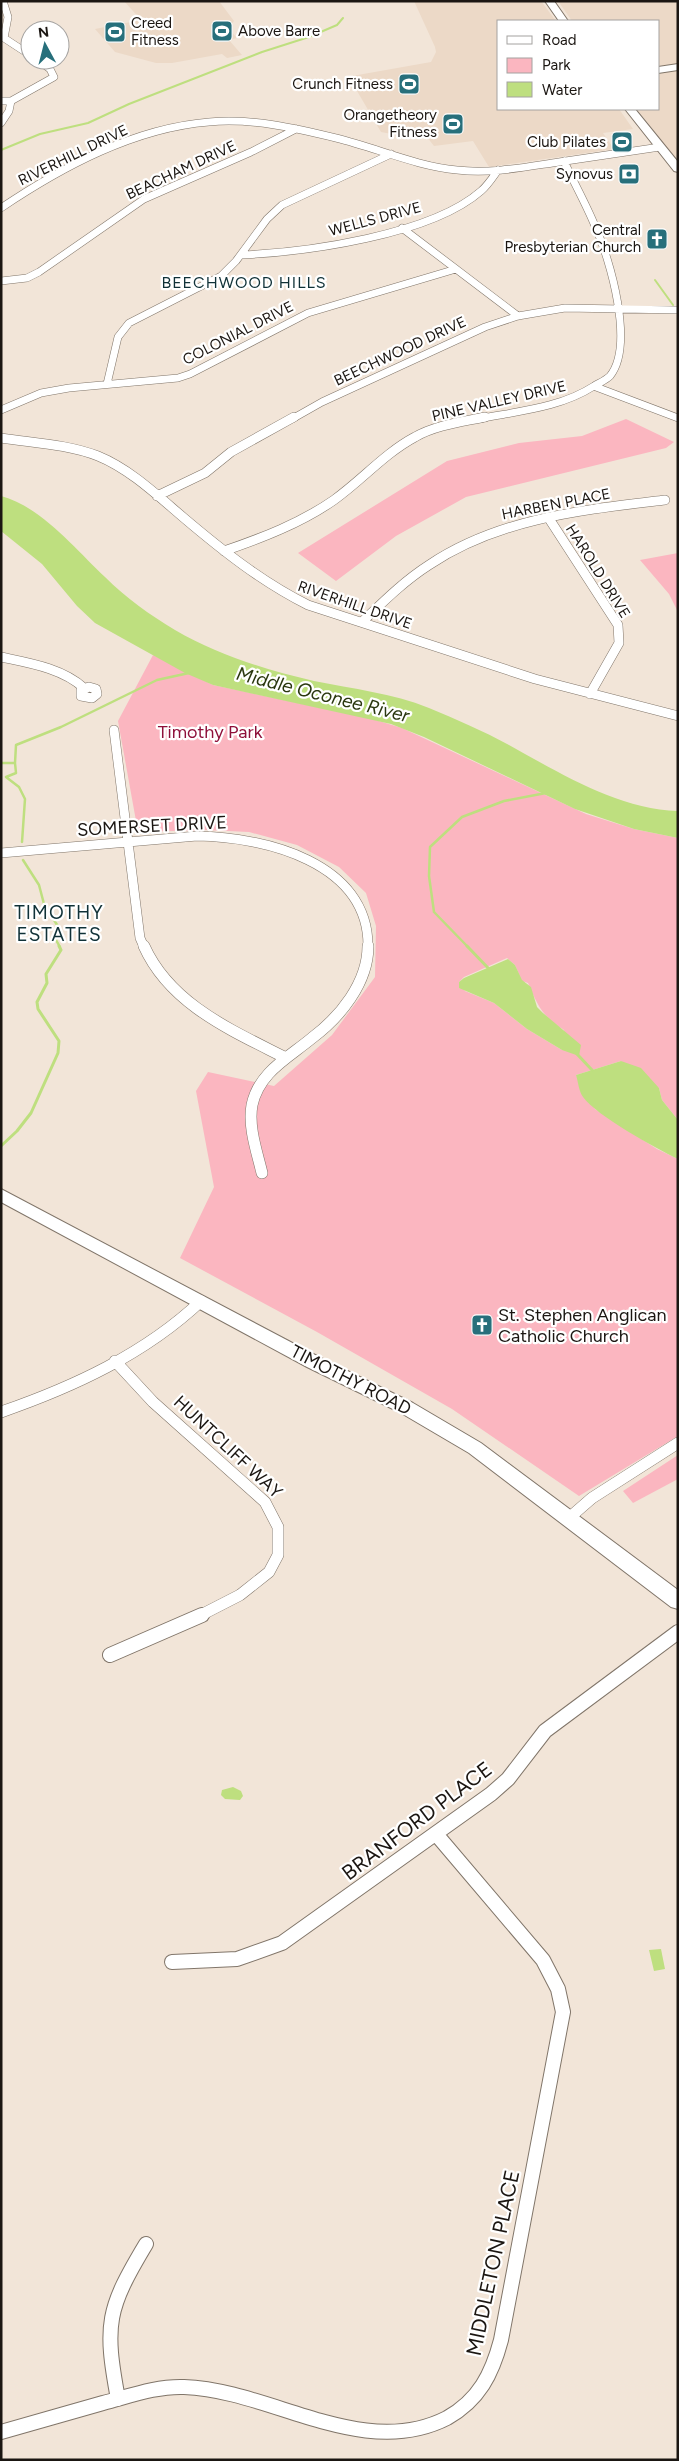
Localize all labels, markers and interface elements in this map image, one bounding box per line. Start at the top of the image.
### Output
place label: Creed Fitness [131,14,179,49]
sports icon: Above Barre [210,19,234,43]
north arrow [20,20,70,70]
sports icon: Creed Fitness [103,20,127,44]
legend [497,20,659,110]
place label: Above Barre [238,22,320,40]
text: N [37,23,50,42]
text: Road [542,31,577,49]
text: Park [542,56,571,74]
sports icon: Crunch Fitness [397,72,421,96]
place label: Crunch Fitness [292,75,393,93]
text: Water [542,81,582,99]
place label: Orangetheory Fitness [343,106,437,141]
sports icon: Orangetheory Fitness [441,112,465,136]
street label: RIVERHILL DRIVE [15,121,131,189]
sports icon: Club Pilates [610,130,634,154]
place label: Club Pilates [527,133,606,151]
street label: BEACHAM DRIVE [123,137,239,203]
bank icon: Synovus [617,162,641,186]
place label: Synovus [556,165,613,183]
street label: WELLS DRIVE [327,198,423,240]
place label: Central Presbyterian Church [504,221,641,256]
church icon: Central Presbyterian Church [645,227,669,251]
district label: BEECHWOOD HILLS [161,273,327,292]
street label: COLONIAL DRIVE [180,297,296,369]
street label: BEECHWOOD DRIVE [331,312,469,390]
street label: PINE VALLEY DRIVE [430,377,568,425]
street label: HARBEN PLACE [500,485,612,523]
street label: HAROLD DRIVE [562,521,634,621]
street label: RIVERHILL DRIVE [295,577,415,633]
water label: Middle Oconee River [234,662,412,727]
park label: Timothy Park [158,721,263,743]
street label: SOMERSET DRIVE [77,811,227,841]
district label: TIMOTHY ESTATES [14,901,104,946]
place label: St. Stephen Anglican Catholic Church [498,1304,667,1347]
church icon: St. Stephen Anglican Catholic Church [470,1313,494,1337]
street label: TIMOTHY ROAD [287,1340,415,1420]
street label: HUNTCLIFF WAY [169,1391,287,1503]
street label: BRANFORD PLACE [337,1756,497,1885]
street label: MIDDLETON PLACE [461,2168,524,2358]

